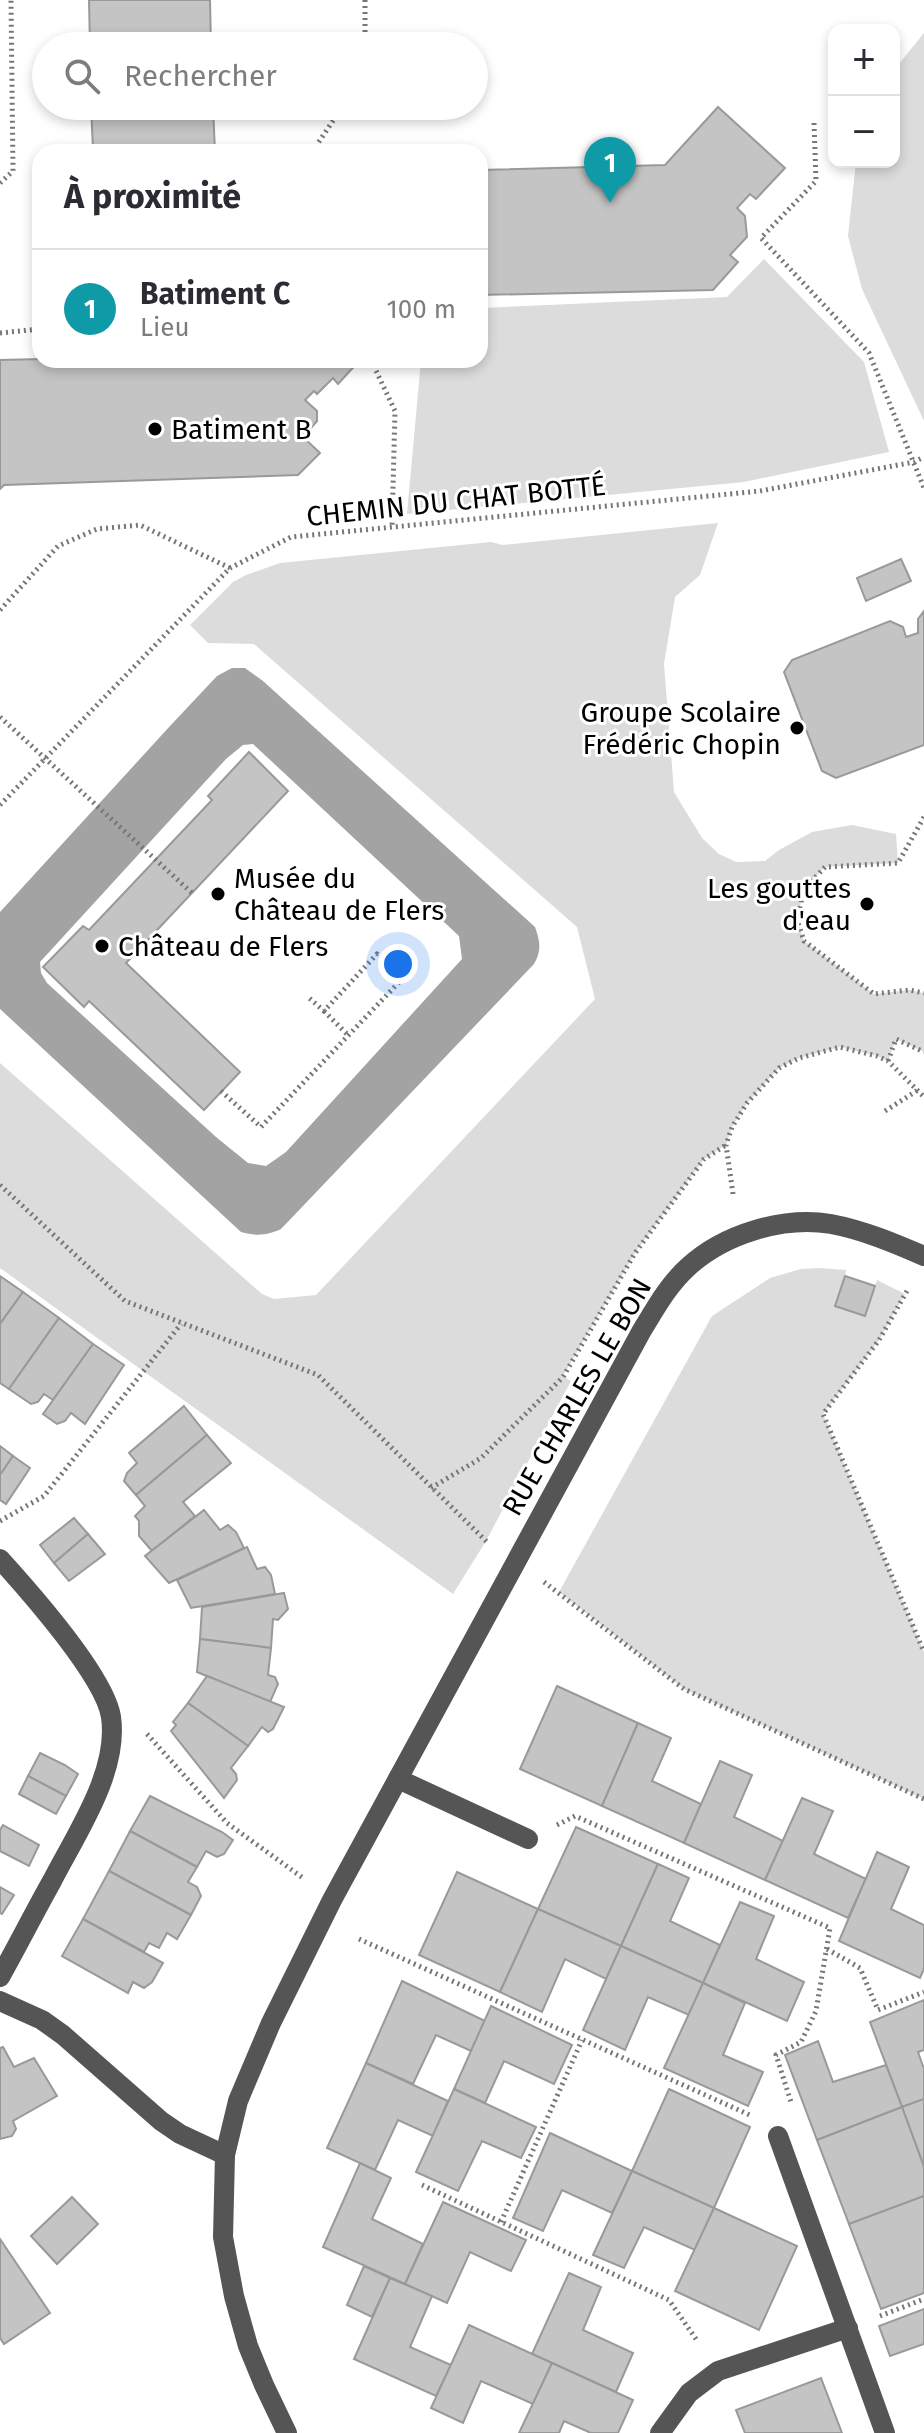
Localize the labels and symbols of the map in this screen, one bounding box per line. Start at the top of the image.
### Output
pin: 1 [584,137,636,203]
place label: Batiment B [171,413,311,446]
marker: Batiment B [146,420,164,438]
street label: CHEMIN DU CHAT BOTTÉ [305,469,607,533]
place label: Groupe Scolaire Frédéric Chopin [581,696,781,761]
marker: Groupe Scolaire Frédéric Chopin [788,719,806,737]
place label: Musée du Château de Flers [234,862,444,927]
place label: Les gouttes d'eau [707,872,851,937]
marker: Musée du Château de Flers [209,885,227,903]
marker: Les gouttes d'eau [858,895,876,913]
place label: Château de Flers [118,930,328,963]
marker: Château de Flers [93,937,111,955]
your location [378,944,418,984]
street label: RUE CHARLES LE BON [496,1272,658,1522]

